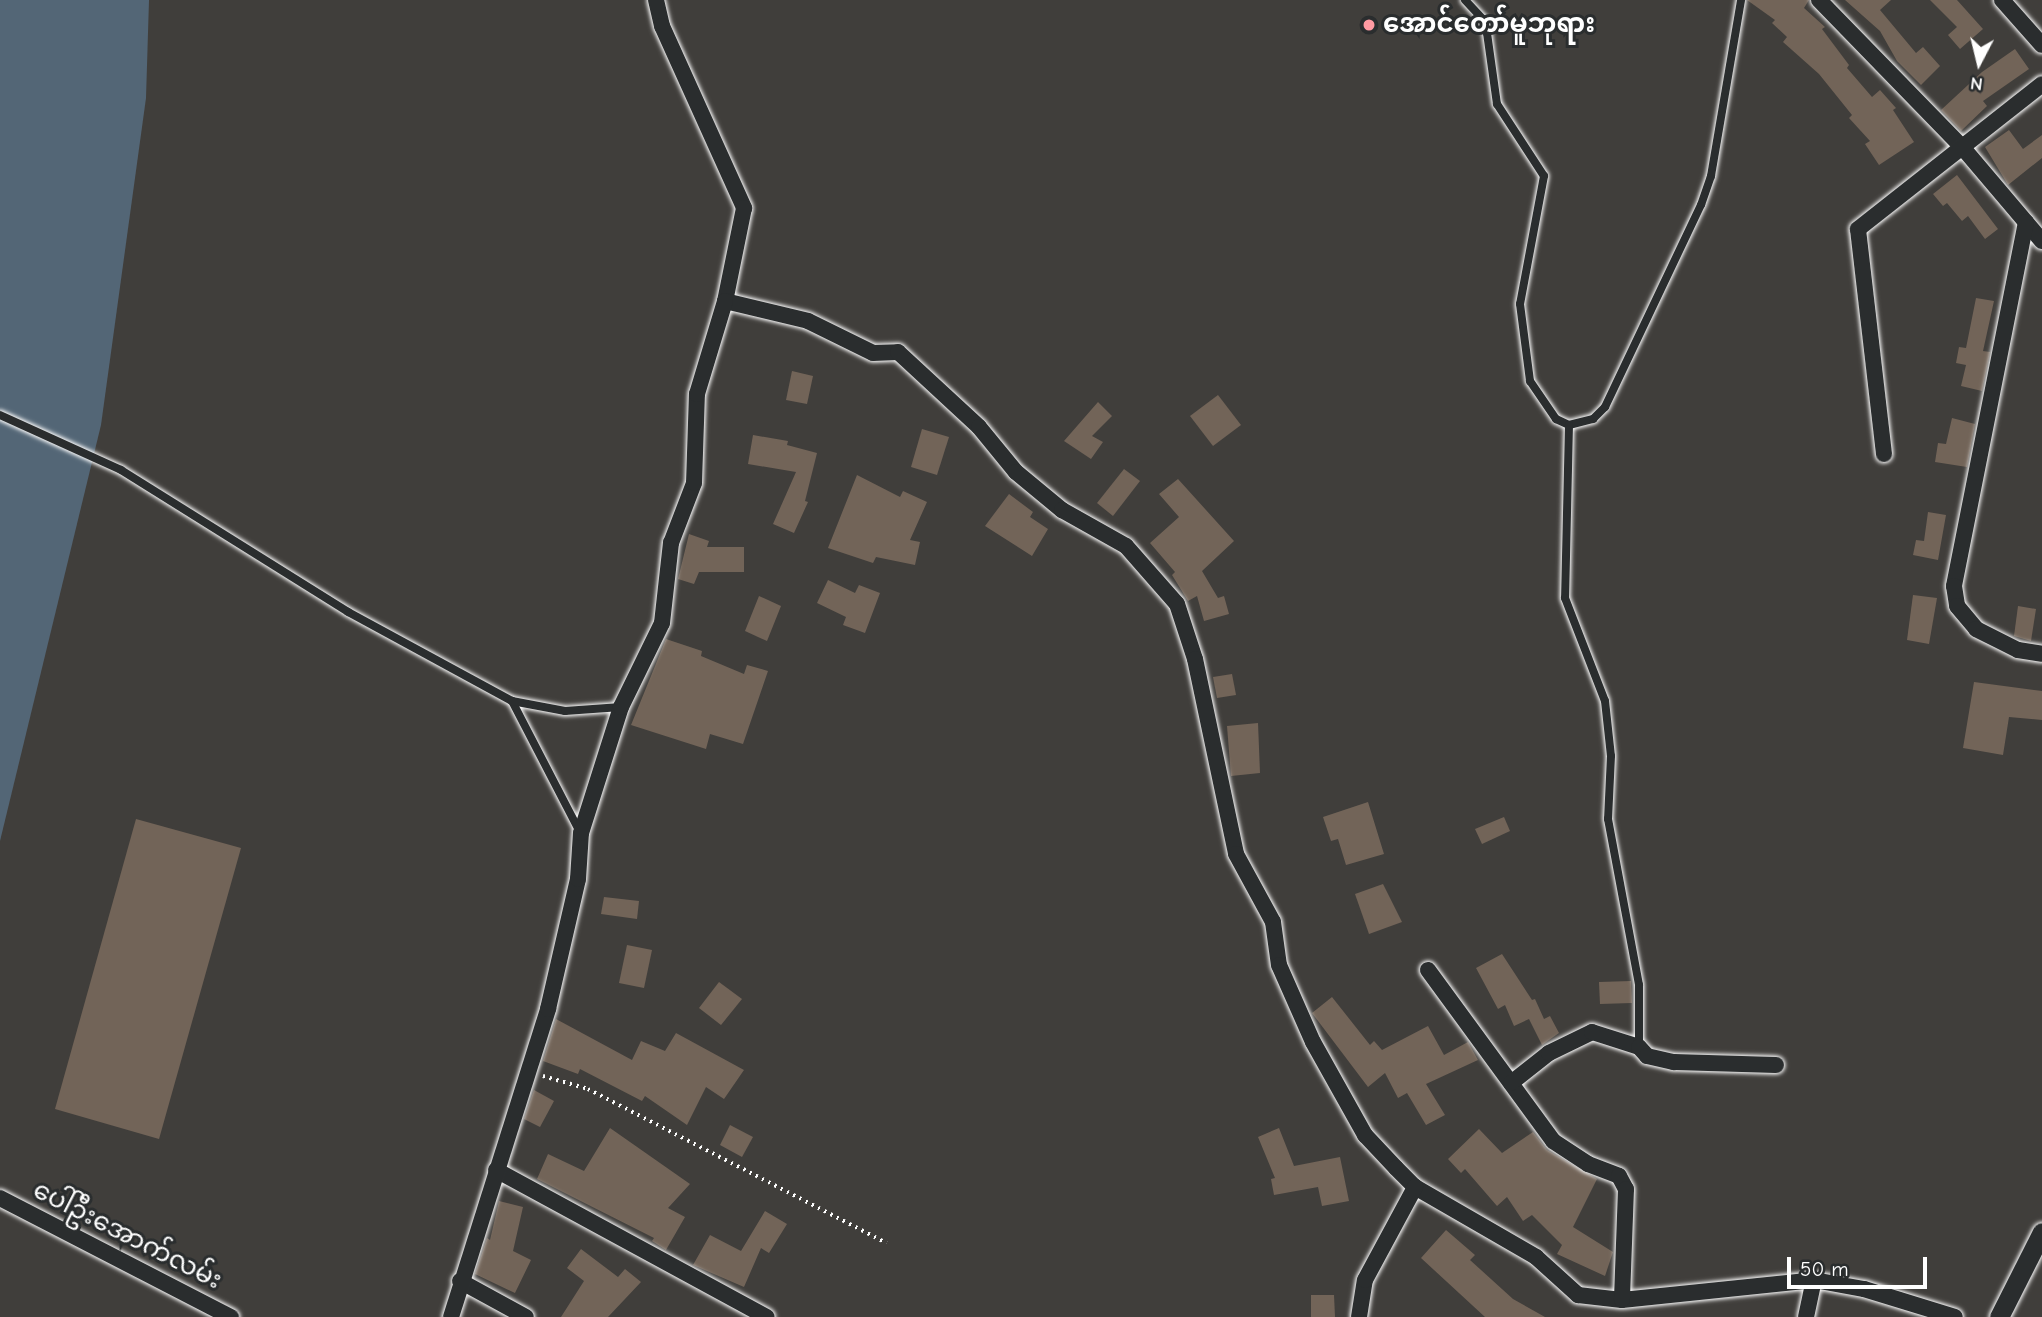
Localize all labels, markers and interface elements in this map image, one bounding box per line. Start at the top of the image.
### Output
place label: အောင်တော်မူဘုရား [1383,9,1595,41]
marker: အောင်တော်မူဘုရား [1361,17,1377,33]
north arrow [1944,28,2014,98]
text: N [1969,72,1984,96]
street label: ပေါ်ဦးအောက်လမ်း [27,1175,227,1297]
scale bar [1790,1244,1930,1288]
text: 50 m [1800,1257,1849,1281]

